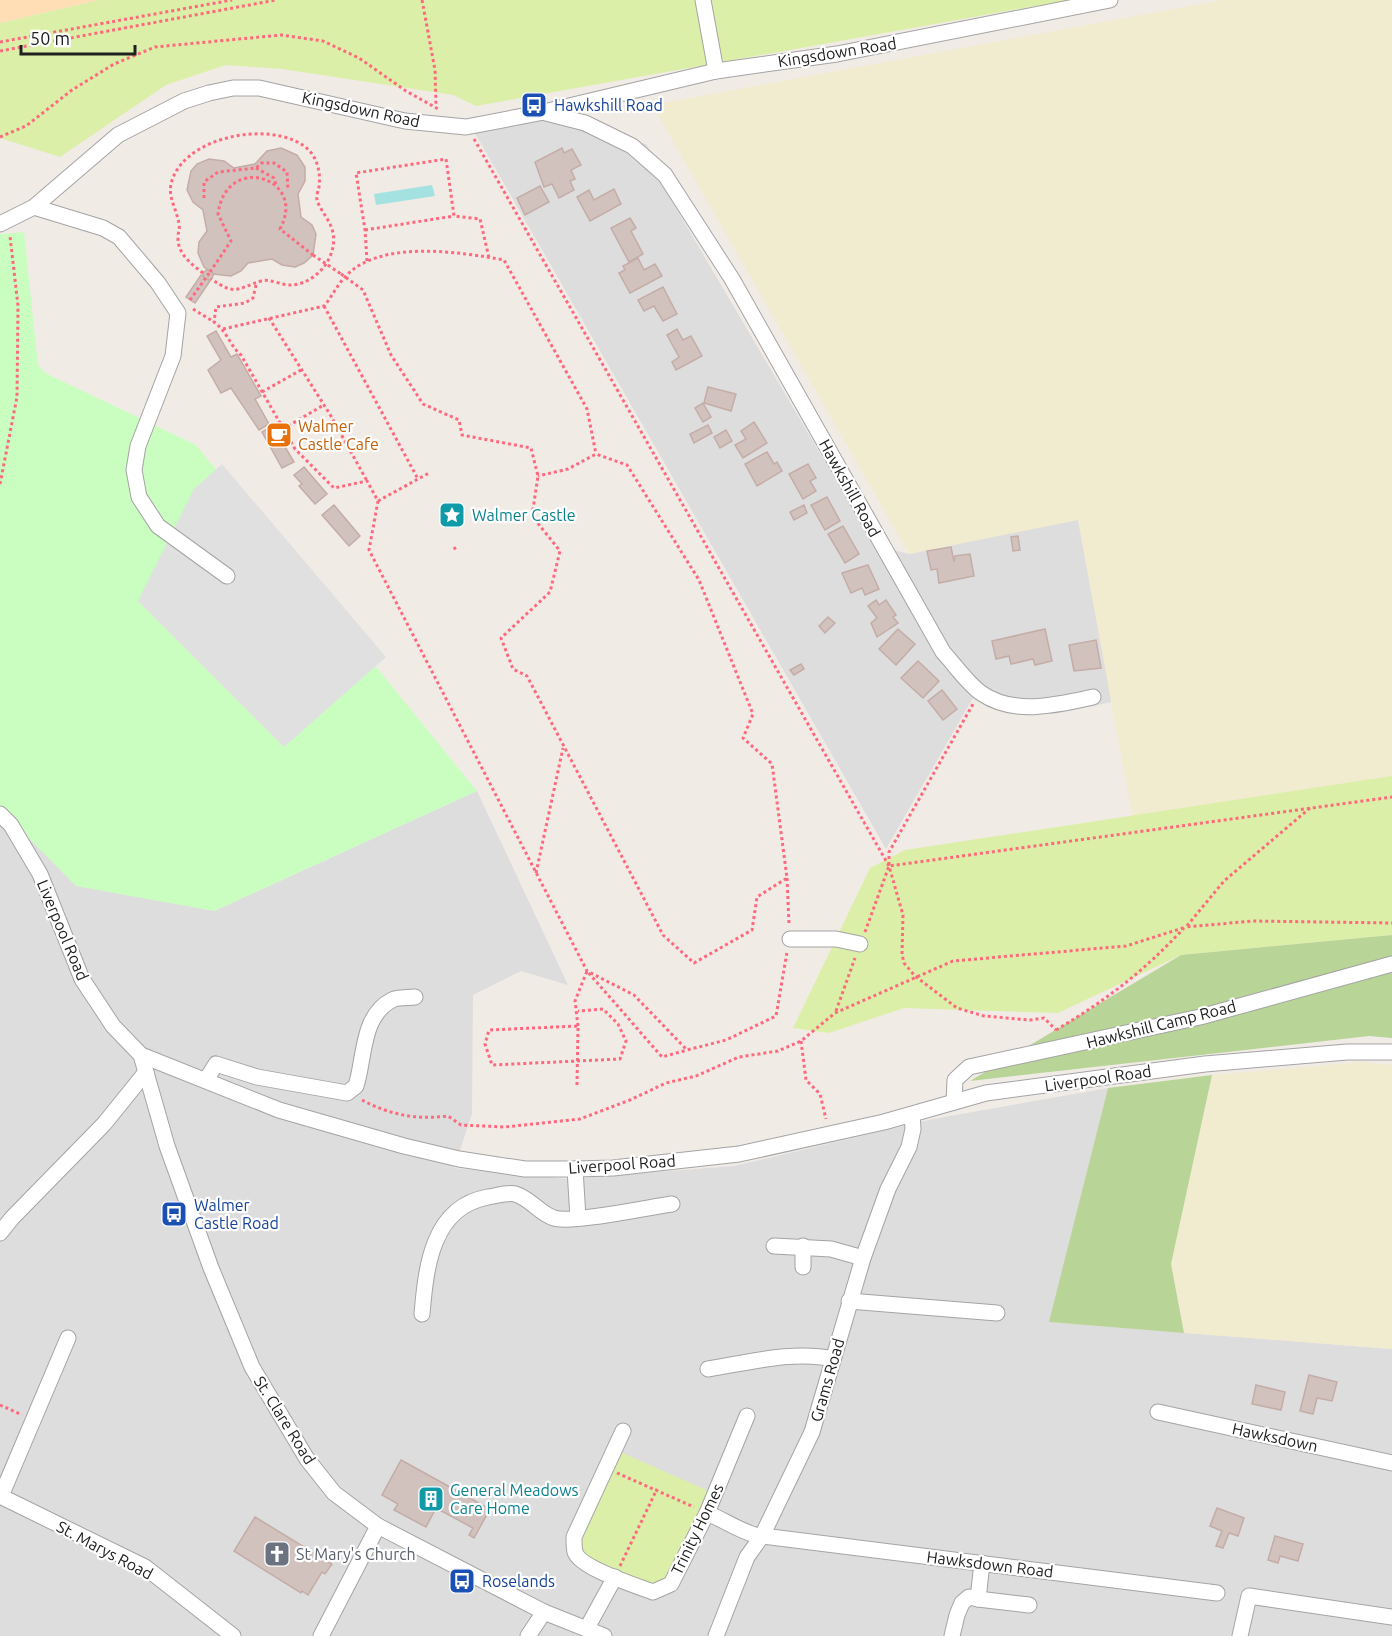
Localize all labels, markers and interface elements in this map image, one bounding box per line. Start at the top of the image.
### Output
scale bar [21,18,135,56]
text: 50 m [30,28,70,48]
street label: Kingsdown Road [776,34,898,70]
street label: Kingsdown Road [300,88,422,130]
bus stop icon: Hawkshill Road [519,90,549,120]
place label: Hawkshill Road [554,96,663,114]
place label: Walmer Castle Cafe [298,417,379,453]
cafe icon: Walmer Castle Cafe [264,420,294,450]
street label: Hawkshill Road [816,436,884,540]
place icon: Walmer Castle [437,500,467,530]
place label: Walmer Castle [472,506,576,524]
street label: Liverpool Road [34,877,92,983]
street label: Hawkshill Camp Road [1084,997,1238,1051]
street label: Liverpool Road [1044,1062,1152,1094]
street label: Liverpool Road [568,1151,676,1177]
place label: Walmer Castle Road [194,1196,279,1232]
bus stop icon: Walmer Castle Road [159,1199,189,1229]
street label: Grams Road [806,1336,848,1424]
street label: St. Clare Road [251,1373,319,1467]
street label: Hawksdown [1231,1419,1319,1455]
street label: Trinity Homes [667,1480,727,1577]
place label: General Meadows Care Home [450,1481,579,1517]
building icon: General Meadows Care Home [416,1484,446,1514]
street label: St. Marys Road [54,1517,156,1583]
church icon: St Mary's Church [262,1539,292,1569]
place label: St Mary's Church [296,1545,416,1563]
street label: Hawksdown Road [926,1547,1054,1581]
bus stop icon: Roselands [447,1566,477,1596]
place label: Roselands [482,1572,555,1590]

